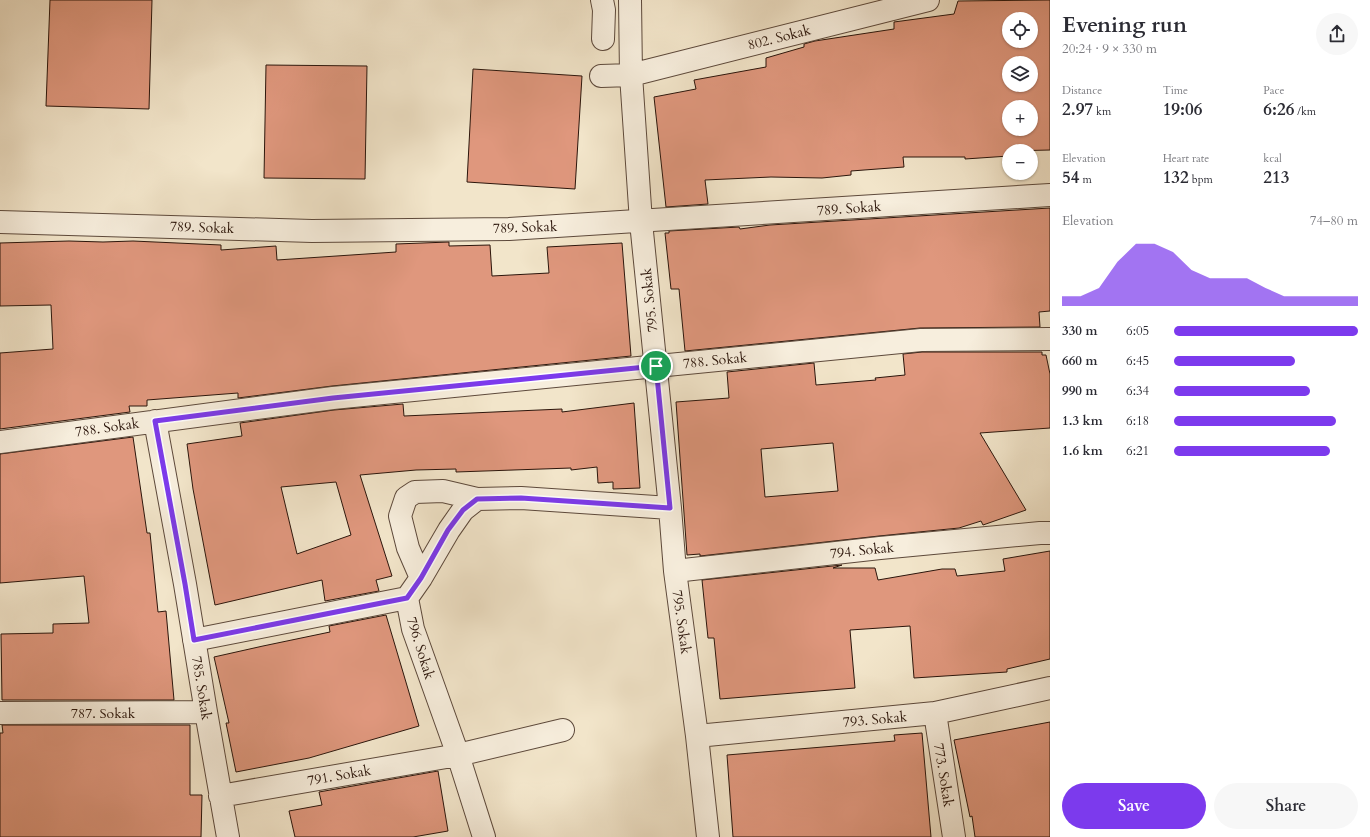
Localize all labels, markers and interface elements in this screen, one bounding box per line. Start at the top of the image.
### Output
text: Evening run [1062,10,1187,40]
map controls [1002,12,1038,180]
button: locate [1002,12,1038,48]
button: share [1316,13,1358,55]
street label: 802. Sokak [746,20,813,54]
text: 20:24 · 9 × 330 m [1062,40,1157,58]
button: layers [1002,56,1038,92]
text: Distance [1062,83,1102,98]
text: Time [1163,83,1188,98]
text: Pace [1263,83,1285,98]
text: 2.97 [1062,98,1093,121]
text: 19:06 [1163,98,1202,121]
text: 6:26 [1263,98,1294,121]
button: + [1002,100,1038,136]
text: km [1093,104,1111,119]
text: /km [1294,104,1316,119]
button: − [1002,144,1038,180]
text: Elevation [1062,151,1106,166]
text: Heart rate [1163,151,1209,166]
text: kcal [1263,151,1282,166]
text: 54 [1062,166,1079,189]
text: 132 [1163,166,1189,189]
text: 213 [1263,166,1289,189]
text: m [1079,172,1092,187]
text: bpm [1189,172,1213,187]
street label: 789. Sokak [816,197,882,220]
text: Elevation [1062,212,1114,230]
text: 74–80 m [1310,212,1358,230]
street label: 789. Sokak [169,217,235,238]
street label: 789. Sokak [492,217,558,238]
street label: 795. Sokak [637,266,662,333]
text: 330 m [1062,322,1097,340]
text: 6:05 [1126,322,1149,340]
street label: 788. Sokak [682,348,749,373]
pin [639,349,673,383]
text: 660 m [1062,352,1097,370]
text: 6:45 [1126,352,1149,370]
icon: arrive [645,355,667,377]
text: 990 m [1062,382,1097,400]
text: 6:34 [1126,382,1149,400]
text: 1.3 km [1062,412,1103,430]
text: 6:18 [1126,412,1149,430]
street label: 788. Sokak [74,414,141,441]
text: 1.6 km [1062,442,1103,460]
text: 6:21 [1126,442,1149,460]
street label: 794. Sokak [829,538,896,563]
street label: 795. Sokak [668,589,695,656]
street label: 796. Sokak [402,615,439,682]
street label: 785. Sokak [187,655,216,722]
street label: 787. Sokak [71,704,136,723]
street label: 793. Sokak [842,707,908,732]
street label: 773. Sokak [929,742,958,809]
street label: 791. Sokak [306,760,373,790]
button: Save [1062,783,1206,829]
button: Share [1214,783,1358,829]

